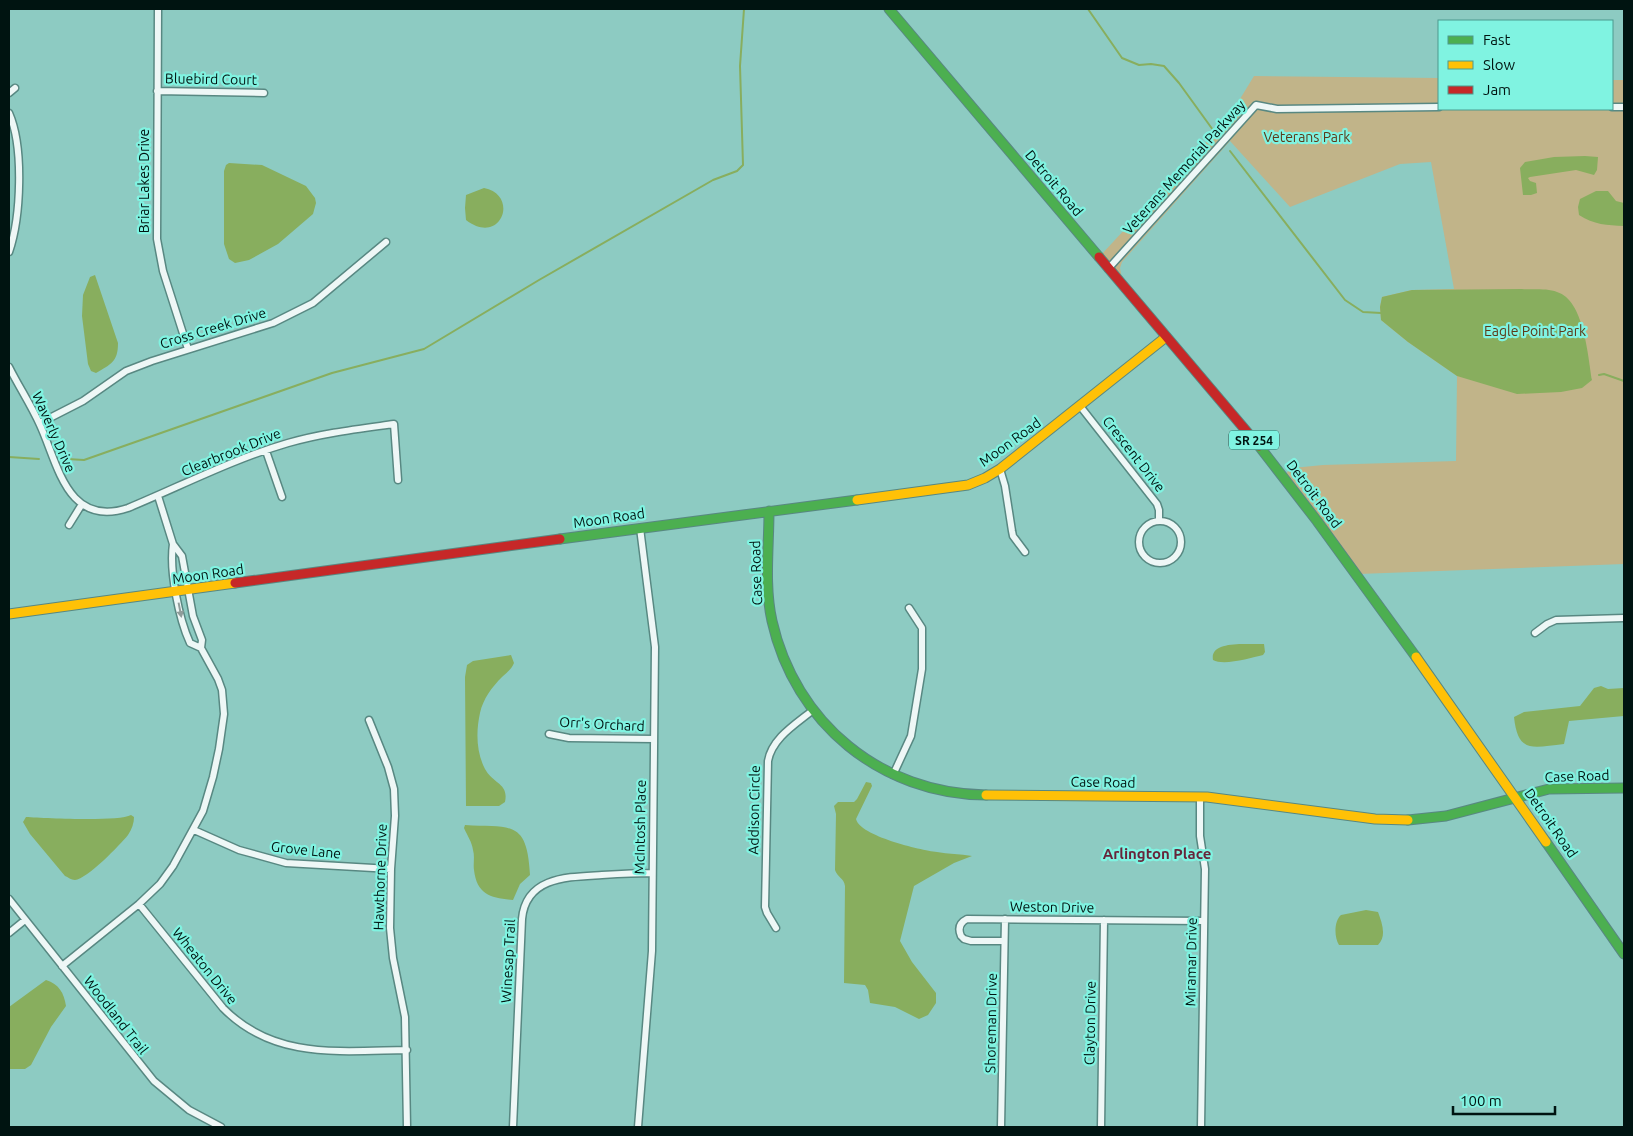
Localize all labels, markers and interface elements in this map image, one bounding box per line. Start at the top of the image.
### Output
legend [1438,20,1613,110]
text: Fast [1483,31,1511,48]
text: Slow [1483,56,1516,73]
street label: Bluebird Court [165,70,258,88]
text: Jam [1483,81,1511,98]
street label: Veterans Memorial Parkway [1120,97,1249,237]
street label: Briar Lakes Drive [136,129,152,233]
park label: Veterans Park [1264,129,1350,145]
street label: Detroit Road [1022,147,1086,219]
street label: Cross Creek Drive [158,304,268,352]
park label: Eagle Point Park [1484,323,1586,339]
street label: Waverly Drive [29,389,79,475]
street label: Crescent Drive [1099,413,1169,495]
street label: Moon Road [976,414,1044,470]
street label: Clearbrook Drive [179,425,283,479]
road number: SR 254 [1229,430,1279,450]
street label: Detroit Road [1283,457,1345,531]
street label: Moon Road [572,505,646,531]
street label: Case Road [747,540,765,606]
street label: Moon Road [171,561,245,587]
one-way arrow [176,602,184,618]
street label: Orr's Orchard [559,714,645,734]
street label: Addison Circle [745,765,763,855]
street label: Case Road [1544,767,1610,785]
street label: Case Road [1070,773,1136,791]
street label: McIntosh Place [631,780,649,874]
street label: Detroit Road [1521,785,1581,861]
street label: Hawthorne Drive [370,823,390,931]
street label: Grove Lane [270,838,342,862]
district label: Arlington Place [1103,845,1211,862]
street label: Weston Drive [1010,898,1094,916]
street label: Miramar Drive [1182,917,1200,1007]
street label: Winesap Trail [498,918,518,1003]
street label: Wheaton Drive [169,925,241,1007]
street label: Woodland Trail [81,973,152,1057]
street label: Shoreman Drive [982,973,1000,1073]
street label: Clayton Drive [1081,981,1099,1065]
scale bar [1453,1084,1556,1116]
text: 100 m [1460,1092,1502,1109]

